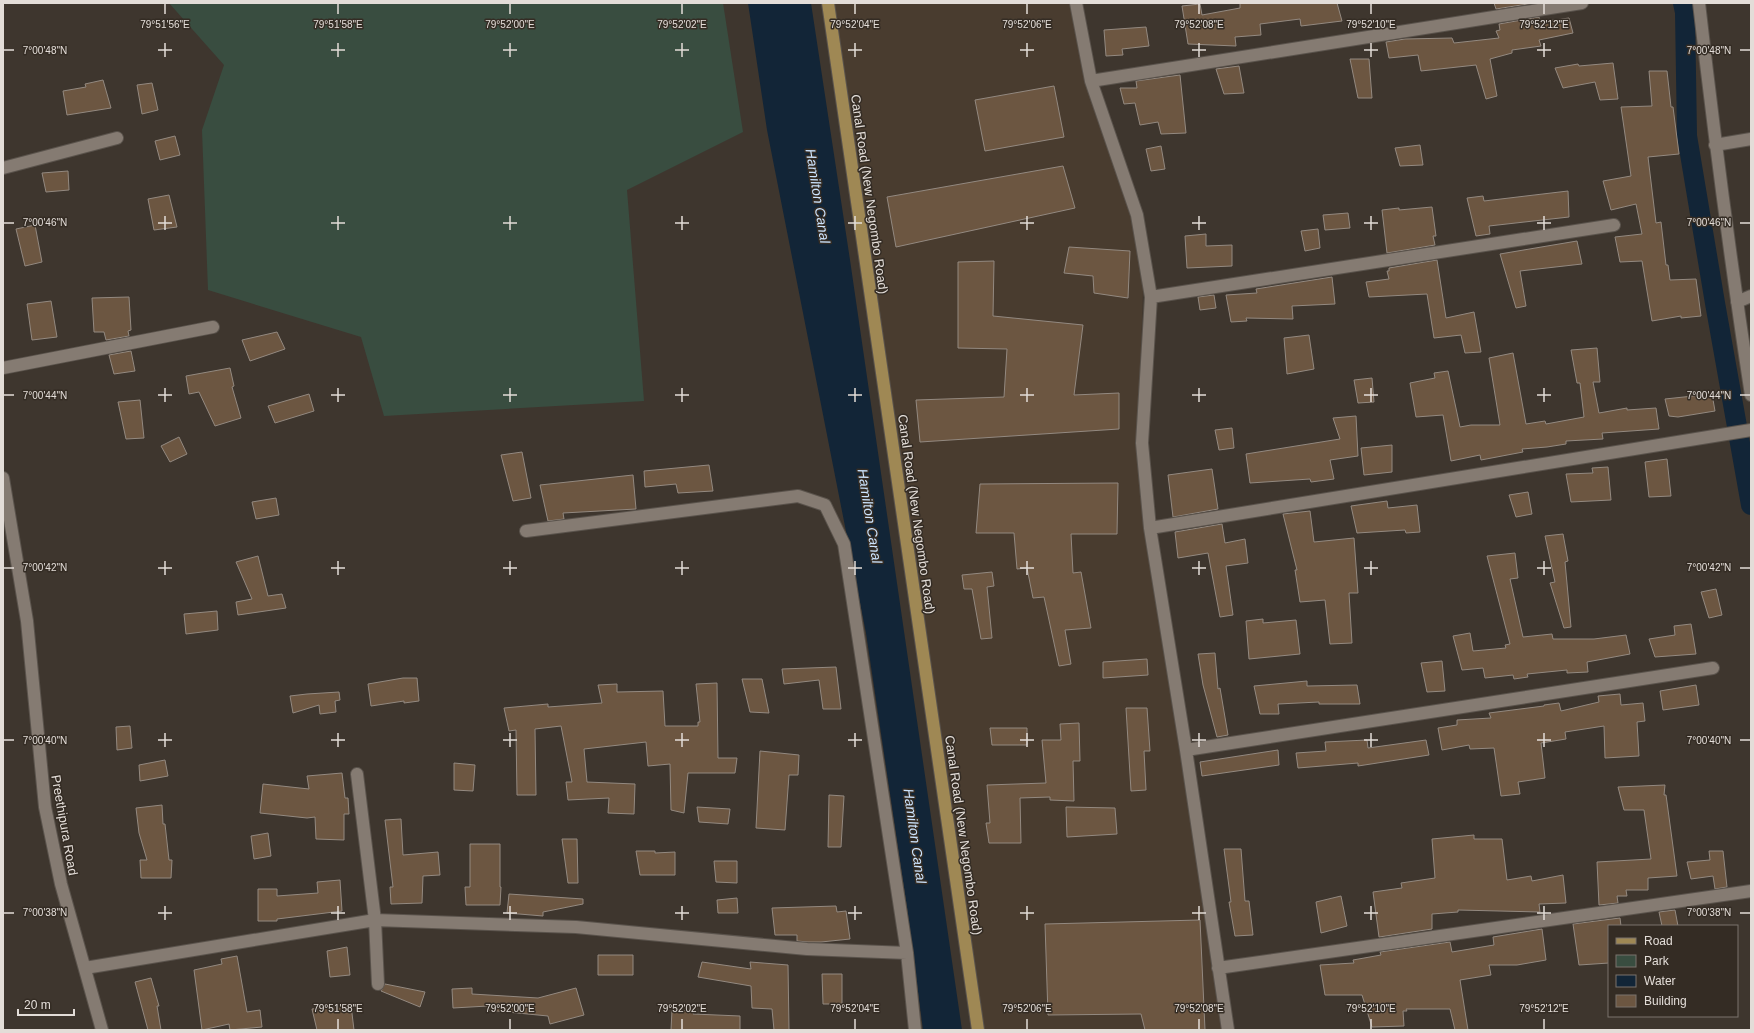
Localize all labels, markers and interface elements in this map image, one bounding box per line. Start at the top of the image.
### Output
text: 79°51'56"E [140,19,190,30]
text: 79°51'58"E [313,19,363,30]
text: 79°52'00"E [485,19,535,30]
text: 79°52'02"E [657,19,707,30]
text: 79°52'04"E [830,19,880,30]
text: 79°52'06"E [1002,19,1052,30]
text: 79°52'08"E [1174,19,1224,30]
text: 79°52'10"E [1346,19,1396,30]
text: 79°52'12"E [1519,19,1569,30]
text: 7°00'48"N [23,45,67,56]
text: 7°00'48"N [1687,45,1731,56]
street label: Canal Road (New Negombo Road) [848,93,891,295]
water label: Hamilton Canal [803,147,834,245]
text: 7°00'46"N [23,217,67,228]
text: 7°00'46"N [1687,217,1731,228]
text: 7°00'44"N [23,390,67,401]
text: 7°00'44"N [1687,390,1731,401]
street label: Canal Road (New Negombo Road) [895,413,938,615]
water label: Hamilton Canal [855,467,886,565]
text: 7°00'42"N [23,562,67,573]
text: 7°00'42"N [1687,562,1731,573]
street label: Canal Road (New Negombo Road) [942,734,985,936]
text: 7°00'40"N [23,735,67,746]
text: 7°00'40"N [1687,735,1731,746]
street label: Preethipura Road [48,774,81,877]
water label: Hamilton Canal [900,787,930,885]
text: 7°00'38"N [23,907,67,918]
text: 7°00'38"N [1687,907,1731,918]
legend [1608,925,1738,1017]
text: Road [1644,934,1673,948]
text: Park [1644,954,1670,968]
text: Water [1644,974,1676,988]
scale bar [18,991,74,1017]
text: Building [1644,994,1687,1008]
text: 20 m [24,998,51,1012]
text: 79°51'58"E [313,1003,363,1014]
text: 79°52'00"E [485,1003,535,1014]
text: 79°52'02"E [657,1003,707,1014]
text: 79°52'04"E [830,1003,880,1014]
text: 79°52'06"E [1002,1003,1052,1014]
text: 79°52'08"E [1174,1003,1224,1014]
text: 79°52'10"E [1346,1003,1396,1014]
text: 79°52'12"E [1519,1003,1569,1014]

